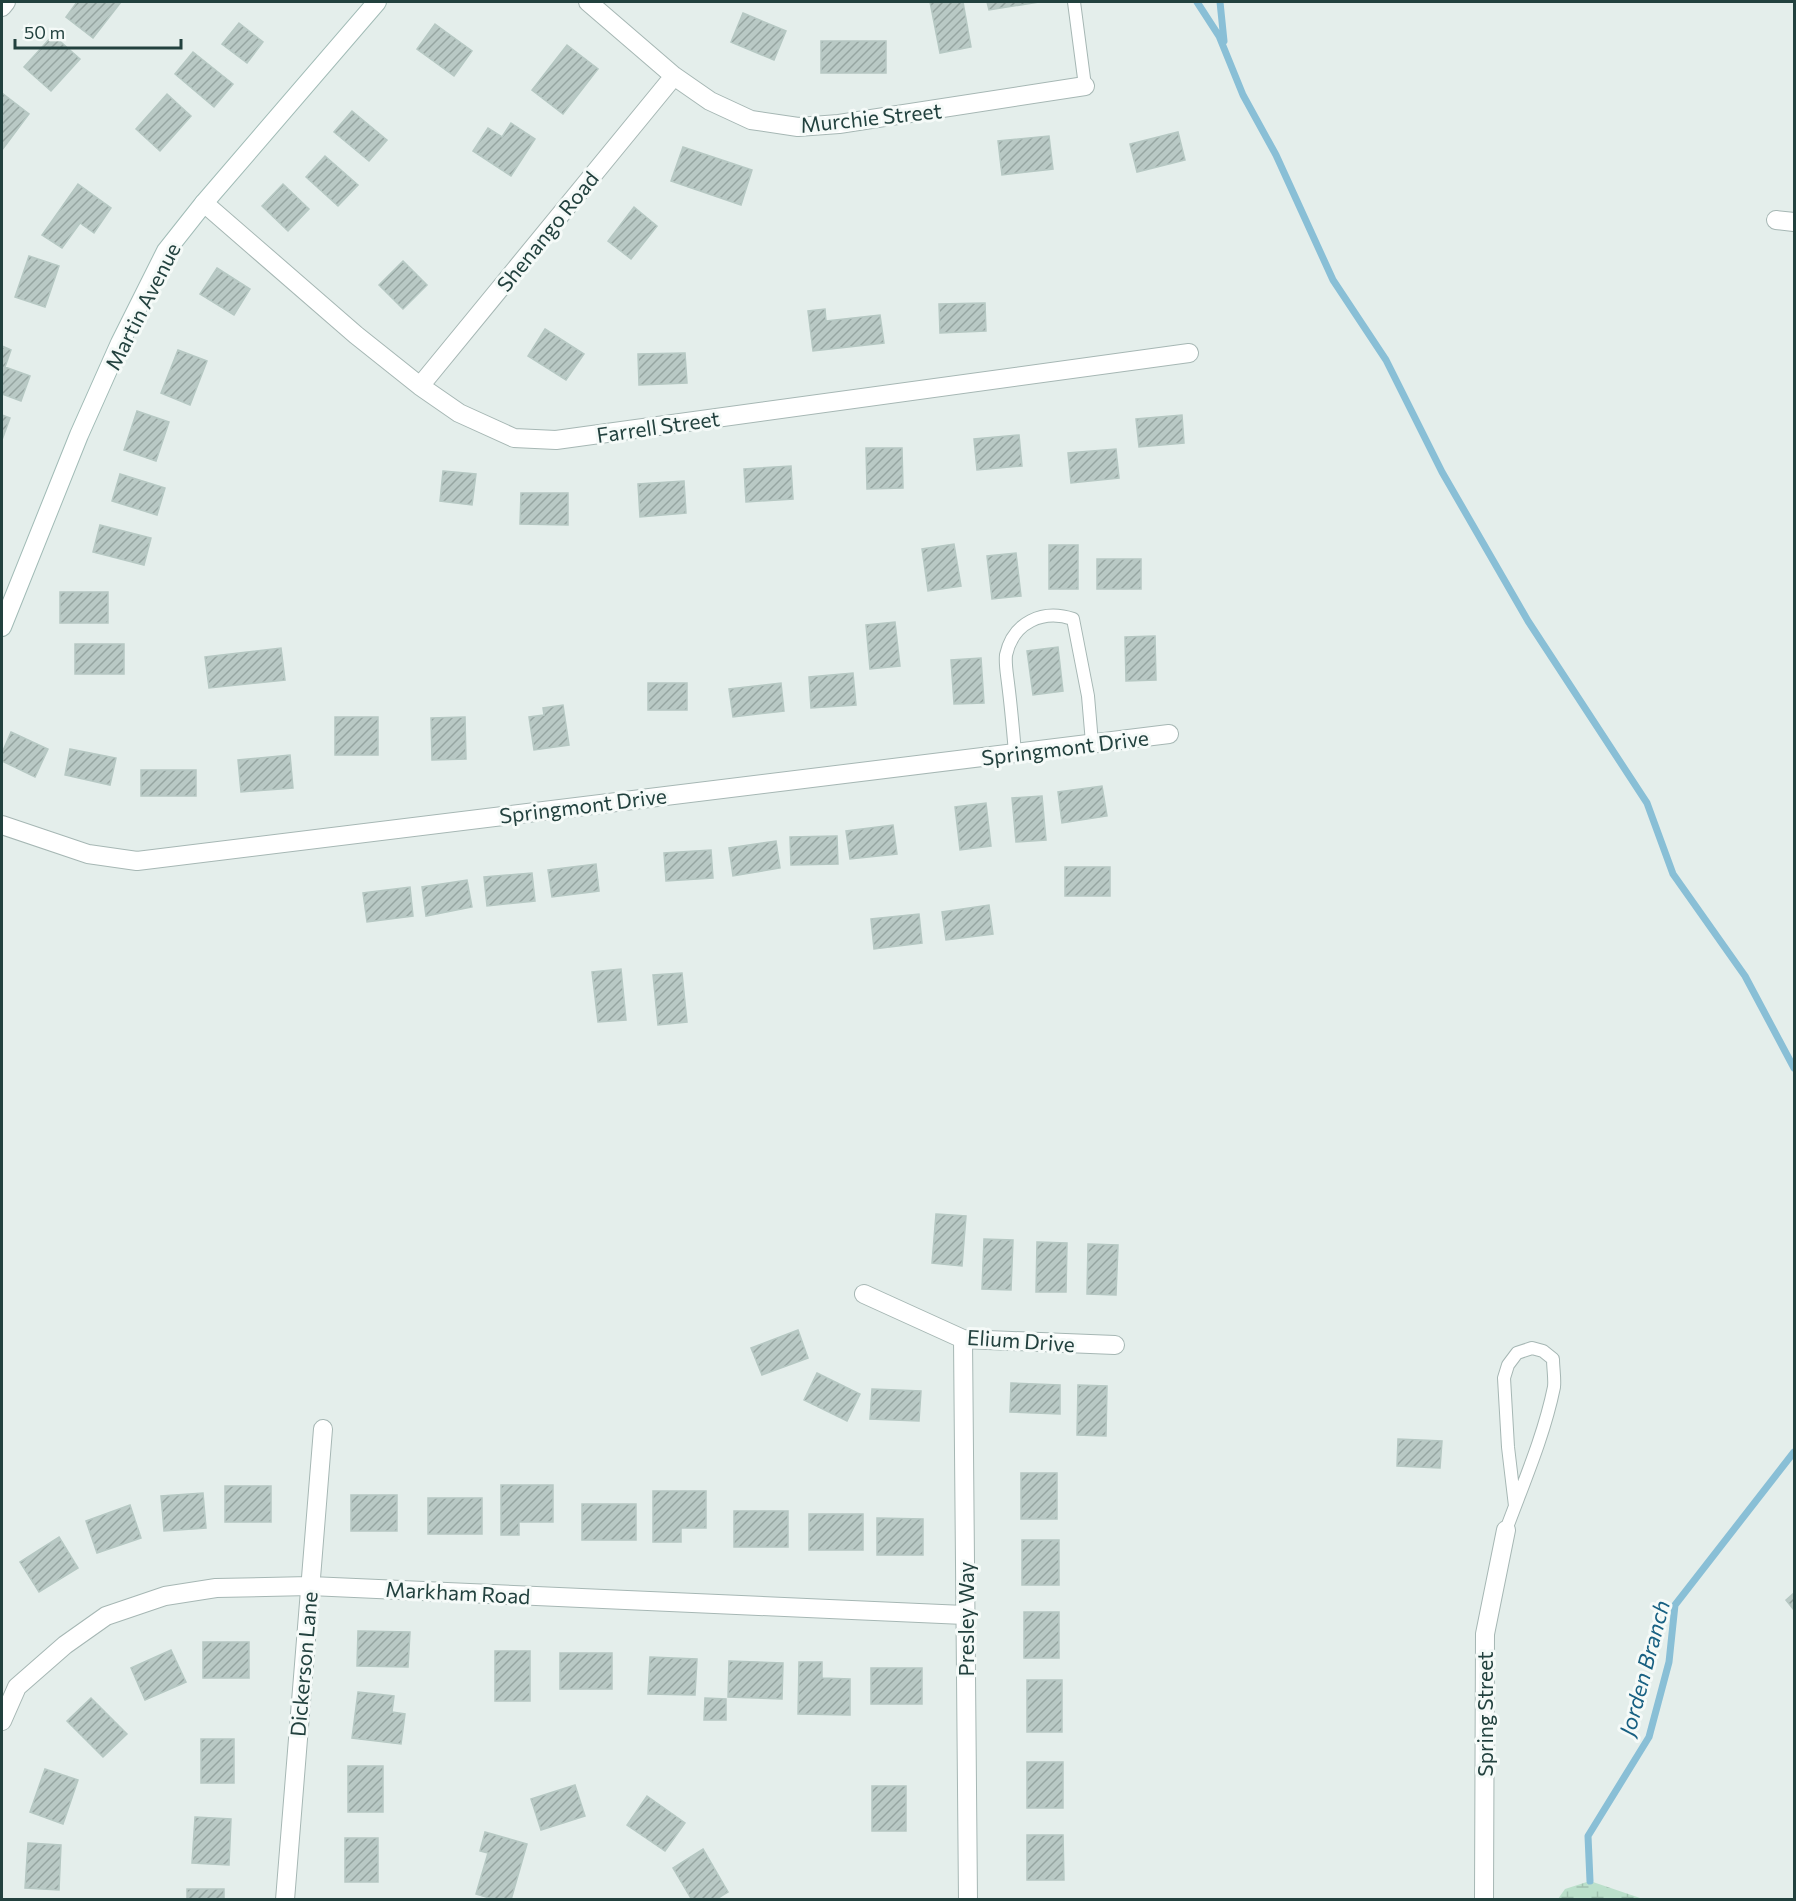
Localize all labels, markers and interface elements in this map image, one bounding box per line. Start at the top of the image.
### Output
scale bar [15,12,182,50]
text: 50 m [24,21,65,43]
street label: Murchie Street [799,97,943,137]
street label: Shenango Road [491,166,603,296]
street label: Martin Avenue [99,238,185,374]
street label: Farrell Street [595,405,721,447]
street label: Springmont Drive [980,724,1150,770]
street label: Springmont Drive [498,782,668,828]
street label: Elium Drive [966,1324,1076,1356]
street label: Presley Way [953,1561,978,1676]
street label: Markham Road [385,1576,531,1608]
street label: Dickerson Lane [284,1590,322,1738]
water label: Jorden Branch [1612,1597,1675,1741]
street label: Spring Street [1472,1651,1497,1777]

